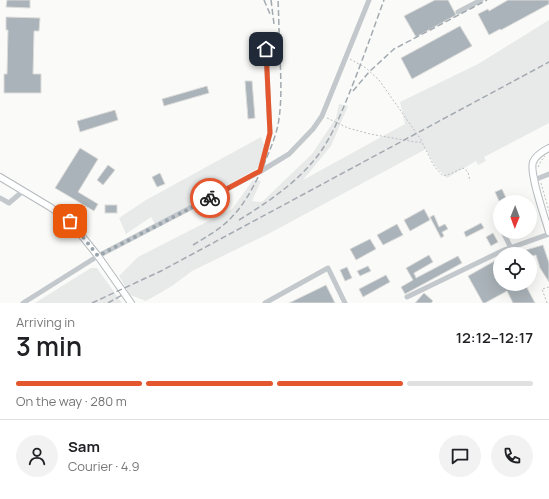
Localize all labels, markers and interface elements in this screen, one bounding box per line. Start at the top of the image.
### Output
pin [249,32,283,66]
icon: home [255,38,277,60]
courier [190,178,230,218]
icon: bike [199,187,221,209]
north arrow [493,195,537,239]
map controls [493,195,537,291]
pin [53,204,87,238]
icon: bag [59,210,81,232]
button: locate [493,247,537,291]
text: Arriving in [16,313,75,331]
text: 12:12–12:17 [456,327,533,348]
text: 3 min [16,328,82,364]
text: On the way · 280 m [16,392,127,410]
button: person [16,435,58,477]
button: chat [439,435,481,477]
button: phone [491,435,533,477]
text: Sam [68,436,100,457]
text: Courier · 4.9 [68,457,140,475]

